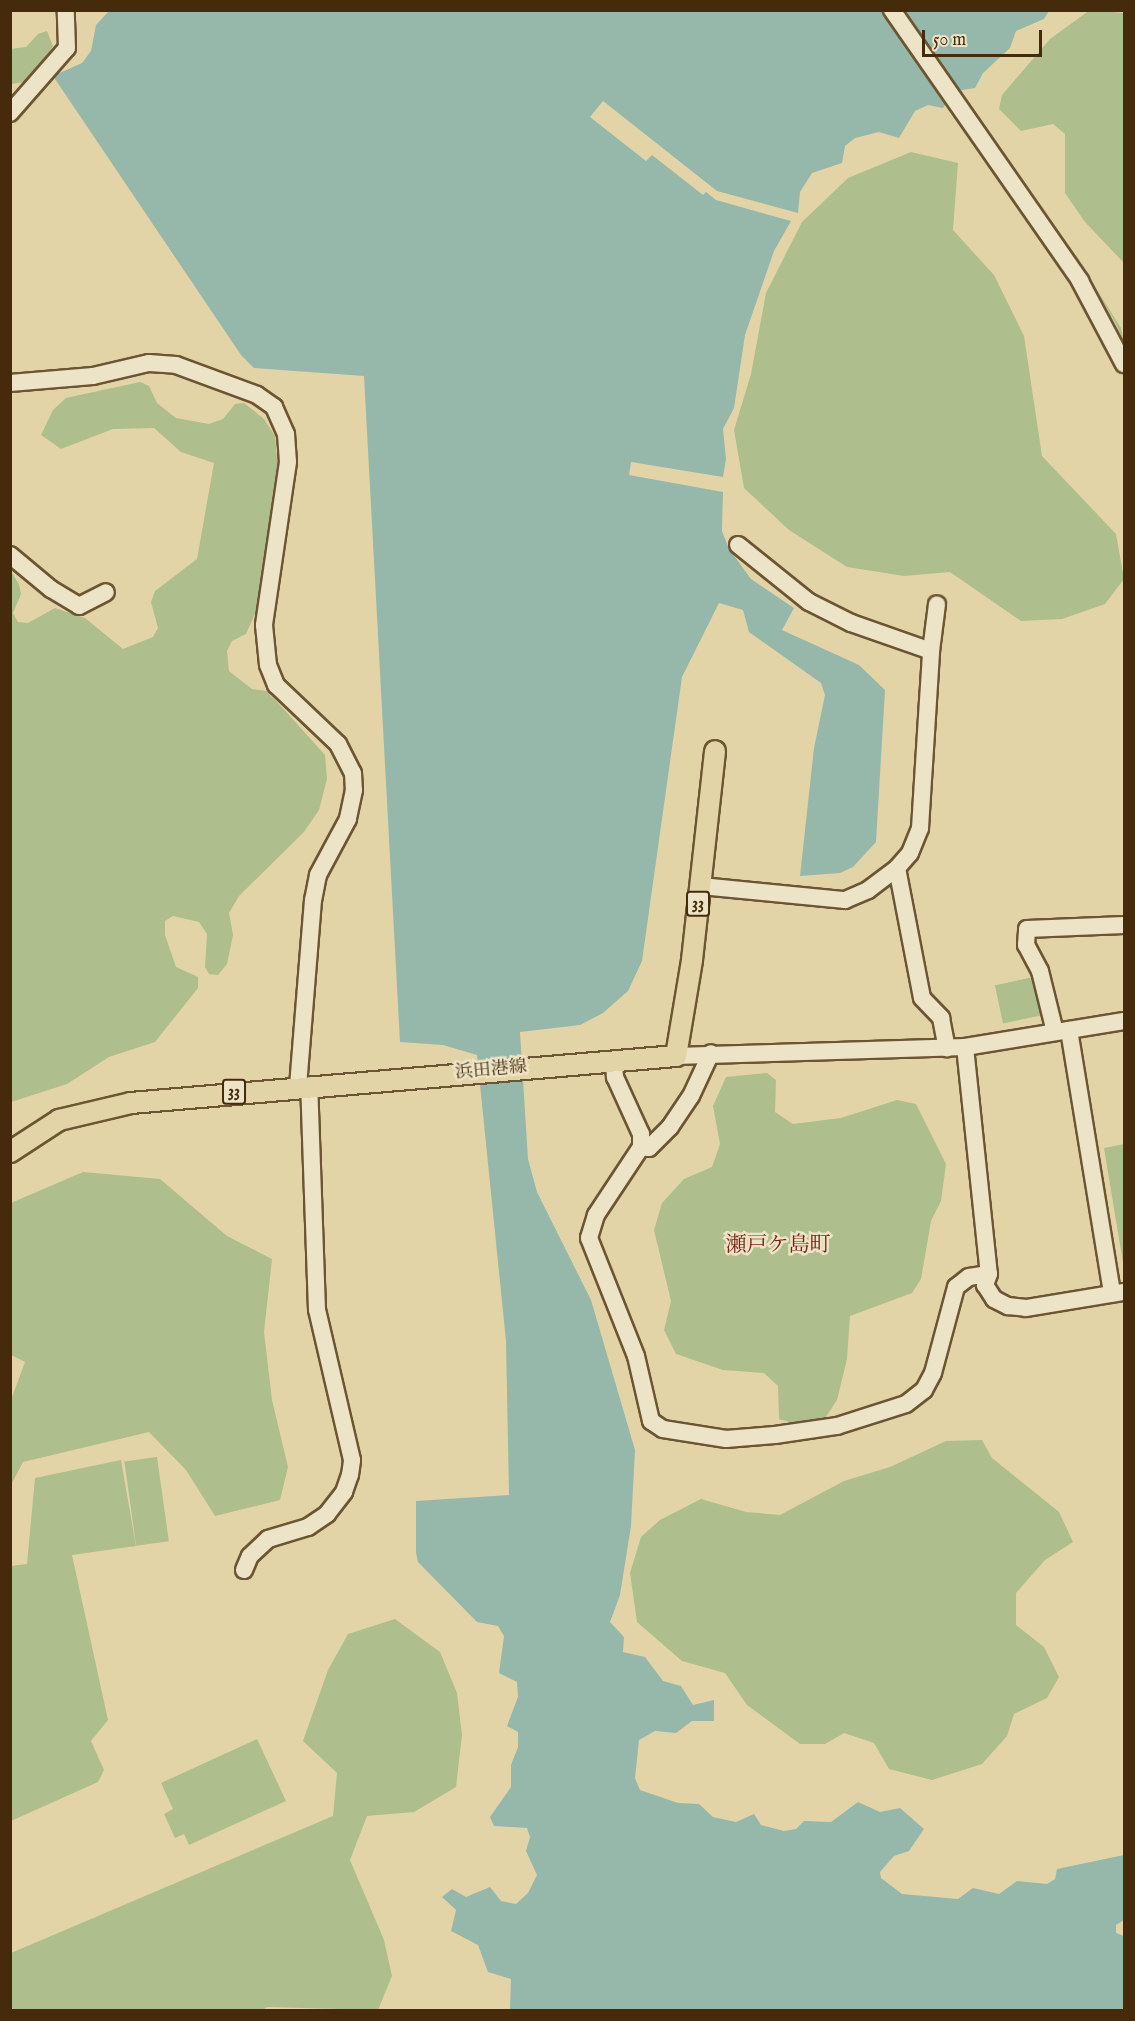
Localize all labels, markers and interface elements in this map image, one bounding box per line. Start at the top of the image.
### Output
scale bar [925,18,1045,56]
text: 50 m [933,29,966,52]
road number: 33 [686,891,710,917]
street label: 浜田港線 [454,1057,528,1085]
road number: 33 [222,1079,246,1105]
district label: 瀬戸ケ島町 [726,1233,830,1259]

